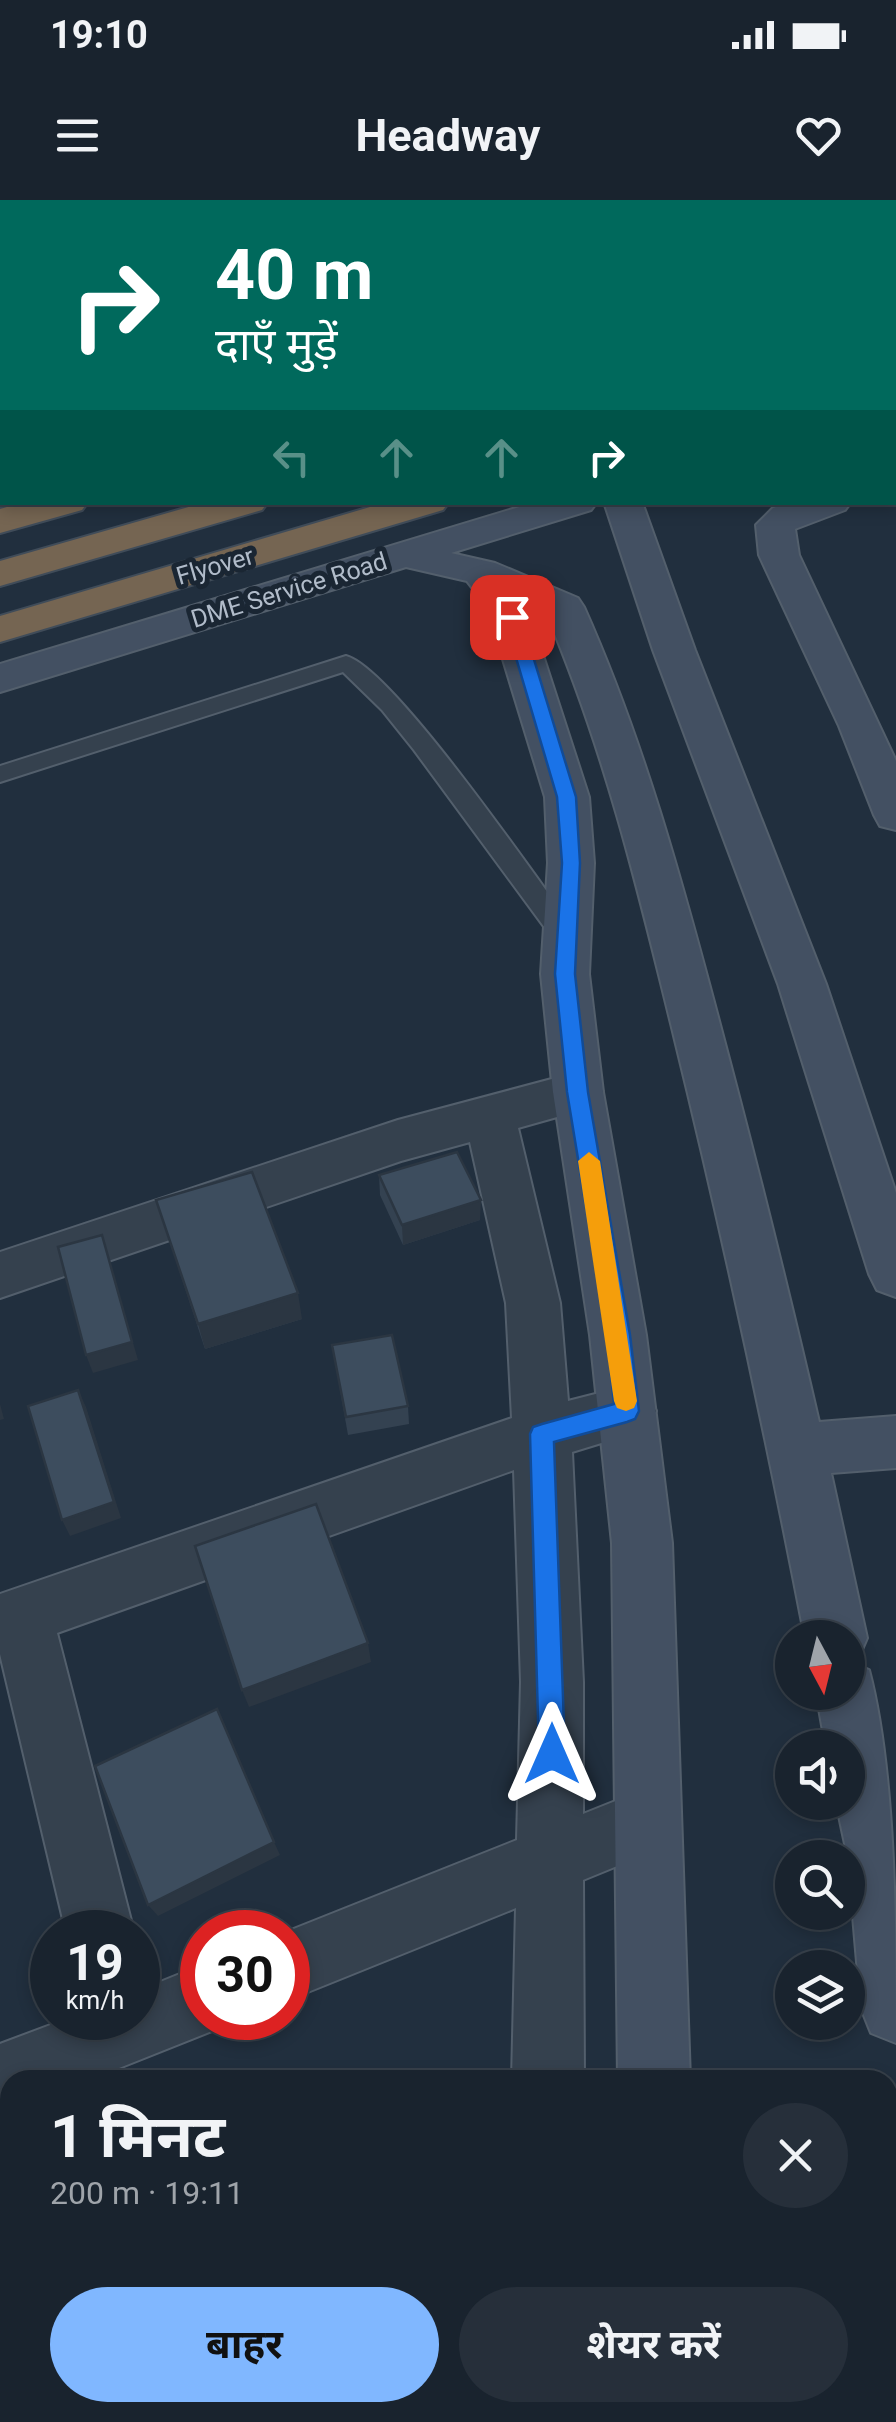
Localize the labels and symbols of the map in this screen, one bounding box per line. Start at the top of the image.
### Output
street label: Flyover [173,541,258,591]
street label: DME Service Road [187,546,391,634]
pin [470,575,555,660]
north arrow [775,1620,865,1710]
position arrow [500,1702,604,1806]
speed limit sign: 30 [180,1910,310,2040]

